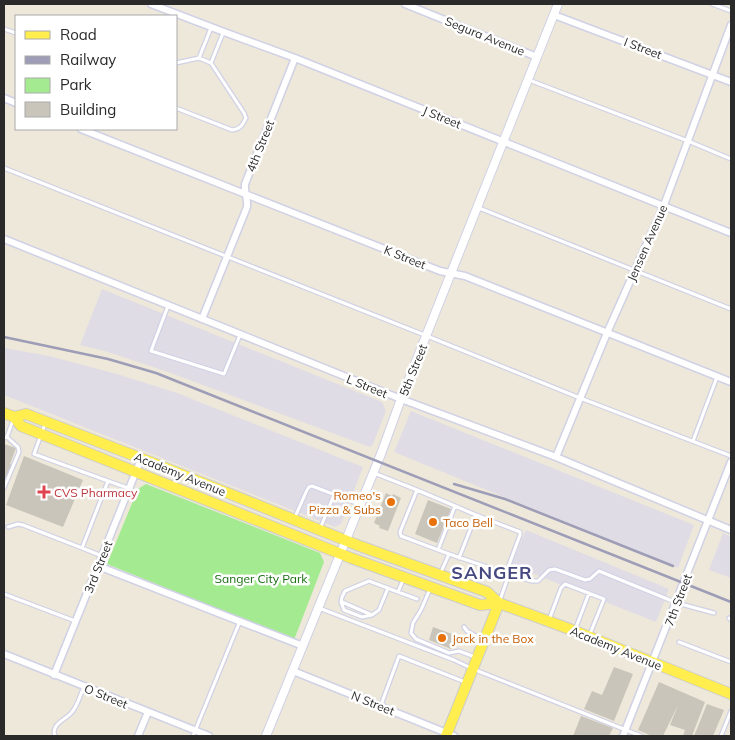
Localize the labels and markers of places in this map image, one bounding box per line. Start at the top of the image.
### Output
place label: CVS Pharmacy [54,485,138,500]
marker: CVS Pharmacy [38,486,50,498]
place label: Romeo's Pizza & Subs [309,488,381,517]
marker: Romeo's Pizza & Subs [385,496,397,508]
place label: Taco Bell [443,515,493,530]
marker: Taco Bell [427,516,439,528]
place label: Jack in the Box [452,631,534,646]
marker: Jack in the Box [436,632,448,644]

